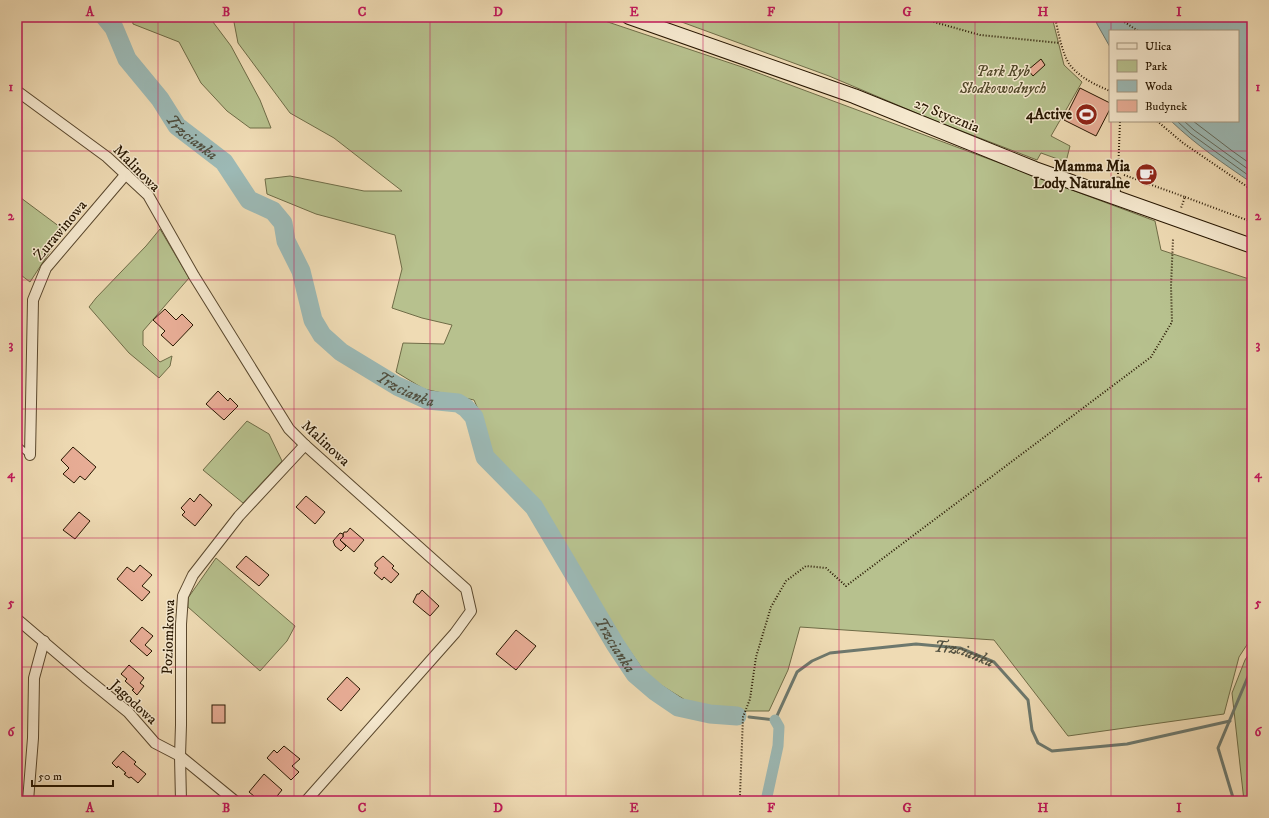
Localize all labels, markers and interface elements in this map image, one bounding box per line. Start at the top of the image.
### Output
text: A [85,4,95,20]
text: B [222,4,230,20]
text: C [358,4,367,20]
text: D [493,4,503,20]
text: E [629,4,639,20]
text: F [767,4,776,20]
text: G [902,4,912,20]
text: H [1038,4,1049,20]
text: I [1176,4,1182,20]
legend [1109,30,1239,122]
text: Ulica [1145,39,1172,54]
text: Park [1145,59,1167,74]
park label: Park Ryb Słodkowodnych [959,62,1047,98]
text: 1 [9,79,14,95]
text: Woda [1144,79,1173,94]
text: 1 [1256,79,1261,95]
street label: 27 Stycznia [911,94,983,137]
text: Budynek [1145,99,1187,114]
sports icon: 4Active [1074,101,1100,127]
place label: 4Active [1025,105,1073,124]
water label: Trzcianka [161,110,222,165]
street label: Malinowa [109,141,165,197]
place label: Mamma Mia Lody Naturalne [1033,157,1131,193]
cafe icon: Mamma Mia Lody Naturalne [1133,162,1159,188]
street label: Żurawinowa [30,196,92,264]
text: 2 [8,208,15,224]
text: 2 [1255,208,1262,224]
text: 3 [9,337,14,353]
text: 3 [1256,337,1261,353]
water label: Trzcianka [372,367,435,412]
street label: Malinowa [297,416,354,471]
text: 4 [6,466,15,483]
text: 4 [1253,466,1262,483]
text: 5 [7,595,15,611]
text: 5 [1254,595,1262,611]
street label: Poziomkowa [158,598,179,675]
water label: Trzcianka [590,613,640,677]
water label: Trzcianka [933,637,997,672]
street label: Jagodowa [105,674,162,729]
text: 6 [8,724,16,740]
text: 6 [1255,724,1263,740]
scale bar [32,762,113,788]
text: 50 m [38,769,62,784]
text: A [85,800,95,816]
text: B [222,800,230,816]
text: C [358,800,367,816]
text: D [493,800,503,816]
text: E [629,800,639,816]
text: F [767,800,776,816]
text: G [902,800,912,816]
text: H [1038,800,1049,816]
text: I [1176,800,1182,816]

